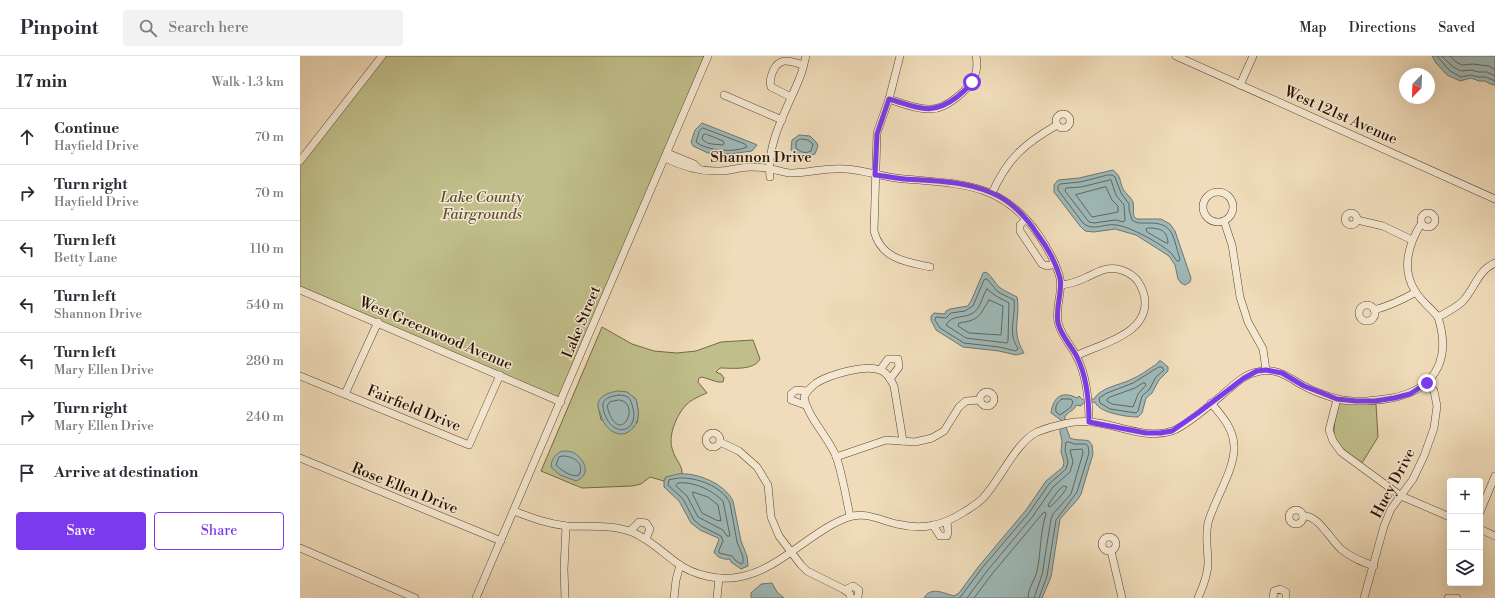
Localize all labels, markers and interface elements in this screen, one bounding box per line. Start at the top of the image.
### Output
search box [123,10,403,46]
text: Pinpoint [20,16,99,40]
icon: search [137,17,159,39]
text: Search here [169,18,249,37]
text: Map [1299,19,1327,37]
text: Directions [1349,19,1416,37]
text: Saved [1438,19,1475,37]
north arrow [1399,68,1435,104]
text: 17 min [16,71,67,93]
route start [963,73,981,91]
text: Walk · 1.3 km [212,74,284,90]
street label: West 121st Avenue [1280,82,1400,149]
text: Continue [54,119,119,138]
icon: ahead [16,126,38,148]
text: 70 m [255,129,284,145]
text: Hayfield Drive [54,138,139,154]
street label: Shannon Drive [710,148,812,167]
text: Turn right [54,175,128,194]
icon: right [16,182,38,204]
text: 70 m [255,185,284,201]
park label: Lake County Fairgrounds [439,188,525,224]
text: Hayfield Drive [54,194,139,210]
text: Turn left [54,231,116,250]
icon: left [16,238,38,260]
text: 110 m [250,241,284,257]
text: Betty Lane [54,250,117,266]
street label: Lake Street [558,283,605,361]
text: Turn left [54,287,116,306]
street label: West Greenwood Avenue [355,292,515,374]
icon: left [16,294,38,316]
text: 540 m [246,297,284,313]
text: Shannon Drive [54,306,142,322]
text: Turn left [54,343,116,362]
icon: left [16,350,38,372]
text: 280 m [246,353,284,369]
text: Mary Ellen Drive [54,362,154,378]
route end [1418,374,1436,392]
street label: Fairfield Drive [364,381,463,436]
text: Turn right [54,399,128,418]
icon: right [16,406,38,428]
text: 240 m [246,409,284,425]
text: Mary Ellen Drive [54,418,154,434]
street label: Huey Drive [1367,445,1420,522]
street label: Rose Ellen Drive [349,458,461,518]
icon: arrive [16,462,38,484]
text: Arrive at destination [54,463,198,482]
map controls [1447,478,1483,586]
button: + [1447,478,1483,514]
button: Save [16,512,146,550]
button: Share [154,512,284,550]
button: − [1447,514,1483,550]
button: layers [1447,550,1483,586]

